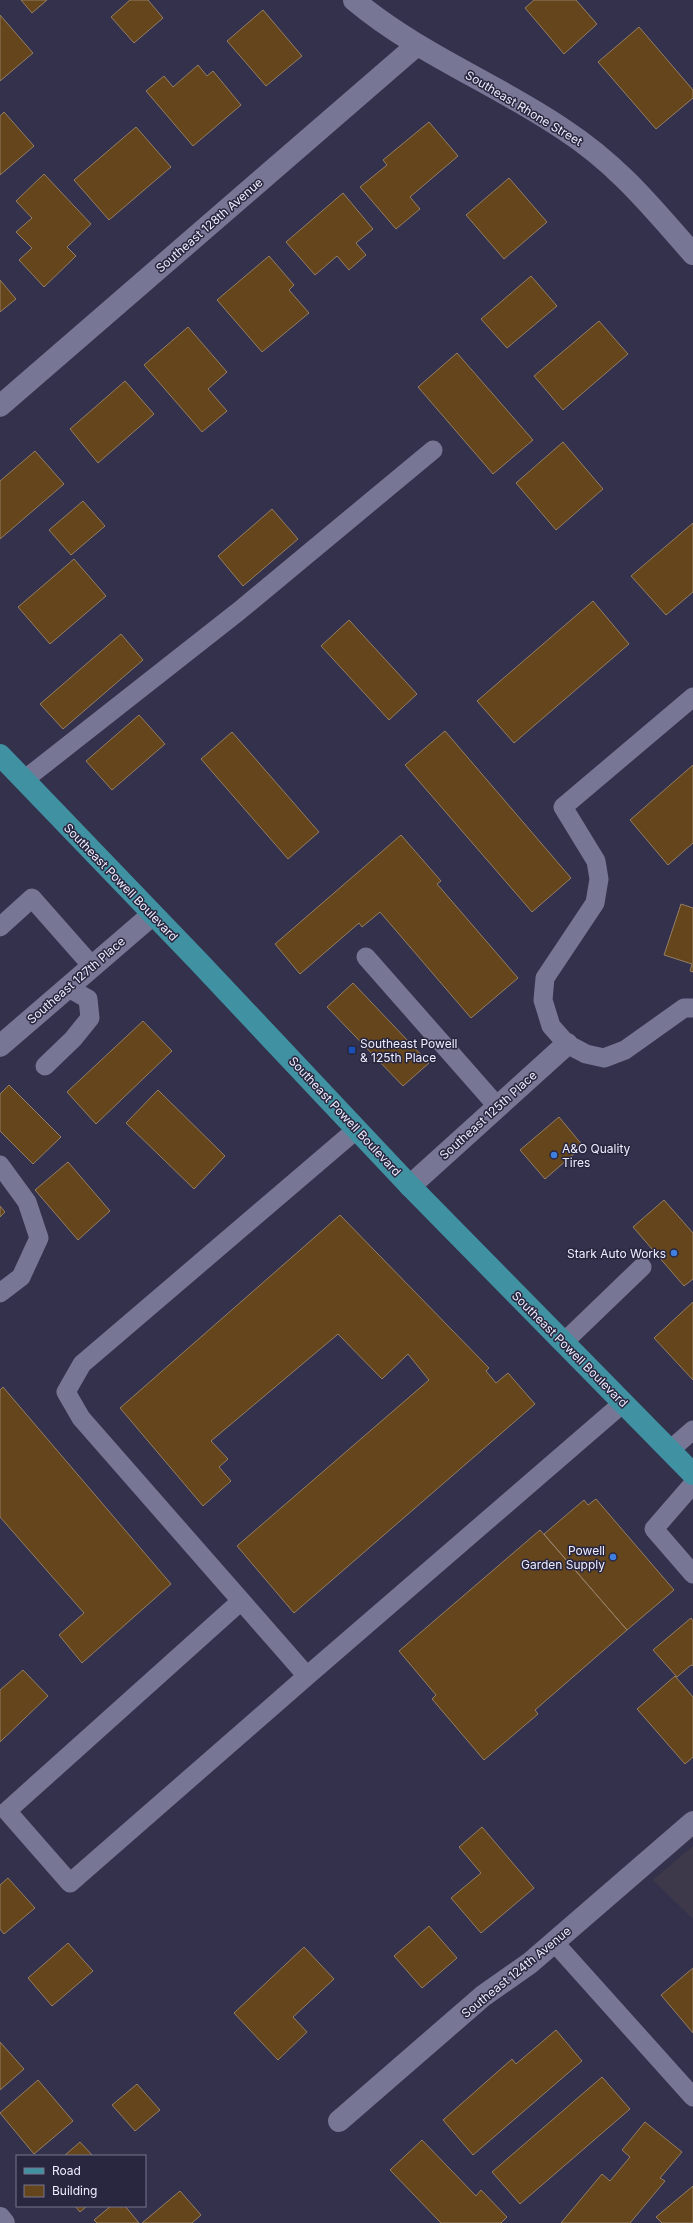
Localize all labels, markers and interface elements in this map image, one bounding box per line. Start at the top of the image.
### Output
street label: Southeast Rhone Street [463,67,585,149]
street label: Southeast 128th Avenue [153,175,265,275]
street label: Southeast Powell Boulevard [61,820,181,944]
street label: Southeast 127th Place [24,933,128,1027]
place label: Southeast Powell & 125th Place [360,1036,458,1065]
marker: Southeast Powell & 125th Place [347,1045,357,1055]
street label: Southeast Powell Boulevard [286,1053,404,1179]
street label: Southeast 125th Place [436,1067,540,1163]
place label: A&O Quality Tires [562,1141,631,1170]
marker: A&O Quality Tires [549,1150,559,1160]
place label: Stark Auto Works [567,1246,666,1261]
marker: Stark Auto Works [669,1248,679,1258]
street label: Southeast Powell Boulevard [509,1288,631,1410]
place label: Powell Garden Supply [521,1543,605,1572]
marker: Powell Garden Supply [608,1552,618,1562]
street label: Southeast 124th Avenue [458,1923,574,2021]
legend [16,2155,146,2207]
text: Road [52,2163,81,2178]
text: Building [52,2183,97,2198]

